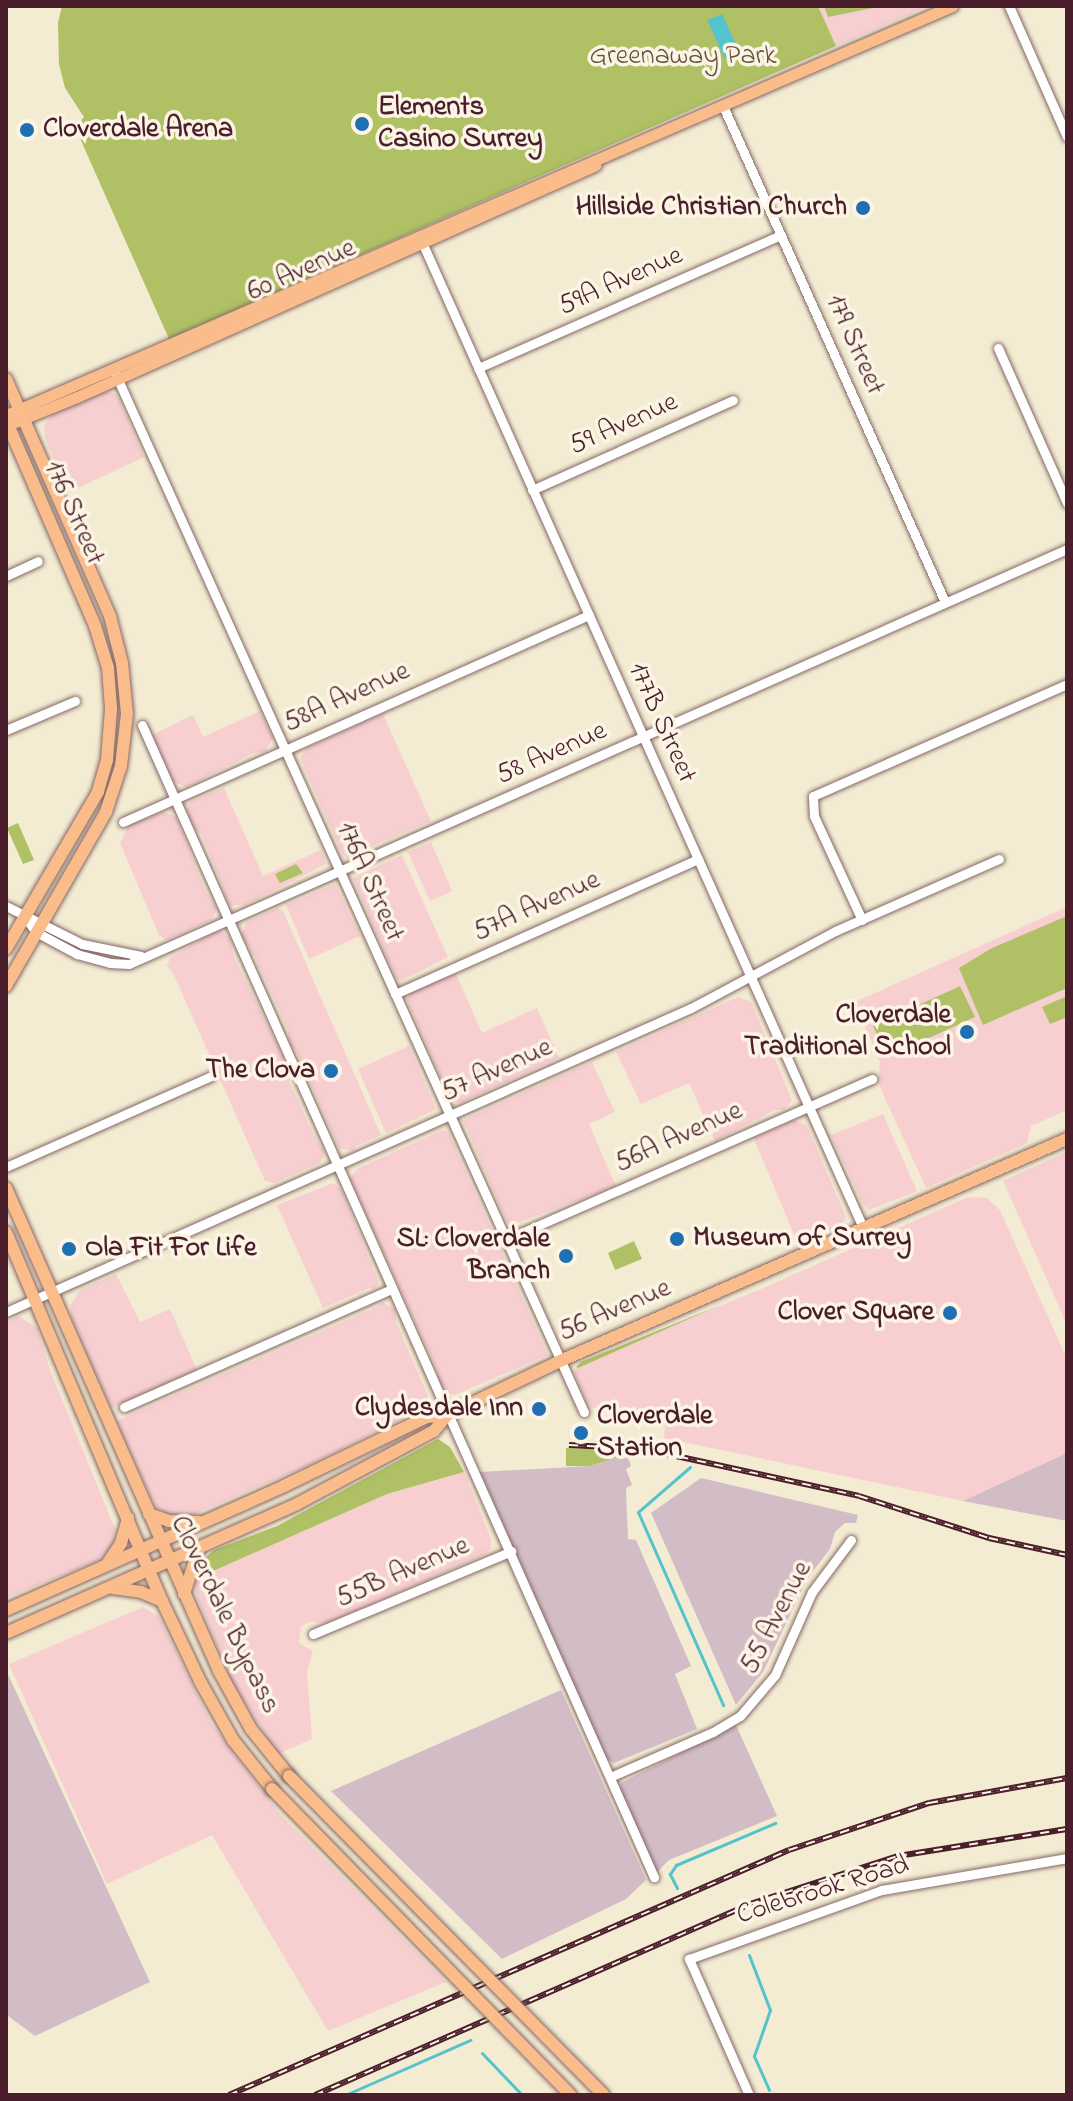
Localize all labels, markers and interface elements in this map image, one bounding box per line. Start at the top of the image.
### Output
park label: Greenaway Park [590,40,776,74]
place label: Elements Casino Surrey [378,91,543,157]
place label: Cloverdale Arena [43,113,233,147]
marker: Elements Casino Surrey [353,115,371,133]
marker: Cloverdale Arena [18,121,36,139]
place label: Hillside Christian Church [576,191,847,225]
marker: Hillside Christian Church [854,199,872,217]
street label: 60 Avenue [243,232,361,310]
street label: 59A Avenue [554,240,688,324]
street label: 179 Street [817,290,891,400]
street label: 59 Avenue [565,386,683,464]
street label: 176 Street [35,456,111,570]
street label: 58A Avenue [279,655,415,741]
street label: 177B Street [620,658,702,788]
street label: 58 Avenue [492,715,612,793]
street label: 176A Street [328,817,410,947]
street label: 57A Avenue [468,864,606,950]
place label: Cloverdale Traditional School [744,999,951,1065]
marker: Cloverdale Traditional School [958,1023,976,1041]
street label: 57 Avenue [436,1032,558,1110]
place label: The Clova [206,1054,315,1088]
marker: The Clova [322,1062,340,1080]
street label: 56A Avenue [610,1095,748,1181]
place label: Museum of Surrey [693,1222,911,1256]
place label: SL: Cloverdale Branch [397,1223,550,1289]
marker: Museum of Surrey [668,1230,686,1248]
place label: Ola Fit For Life [85,1232,257,1266]
marker: Ola Fit For Life [60,1240,78,1258]
marker: SL: Cloverdale Branch [557,1247,575,1265]
street label: 56 Avenue [554,1272,676,1350]
place label: Clover Square [778,1296,934,1330]
marker: Clover Square [941,1304,959,1322]
place label: Clydesdale Inn [355,1392,523,1426]
marker: Clydesdale Inn [530,1400,548,1418]
place label: Cloverdale Station [597,1400,713,1466]
marker: Cloverdale Station [572,1424,590,1442]
street label: Cloverdale Bypass [162,1511,286,1719]
street label: 55B Avenue [331,1530,475,1616]
street label: 55 Avenue [733,1556,821,1680]
street label: Colebrook Road [733,1849,913,1933]

